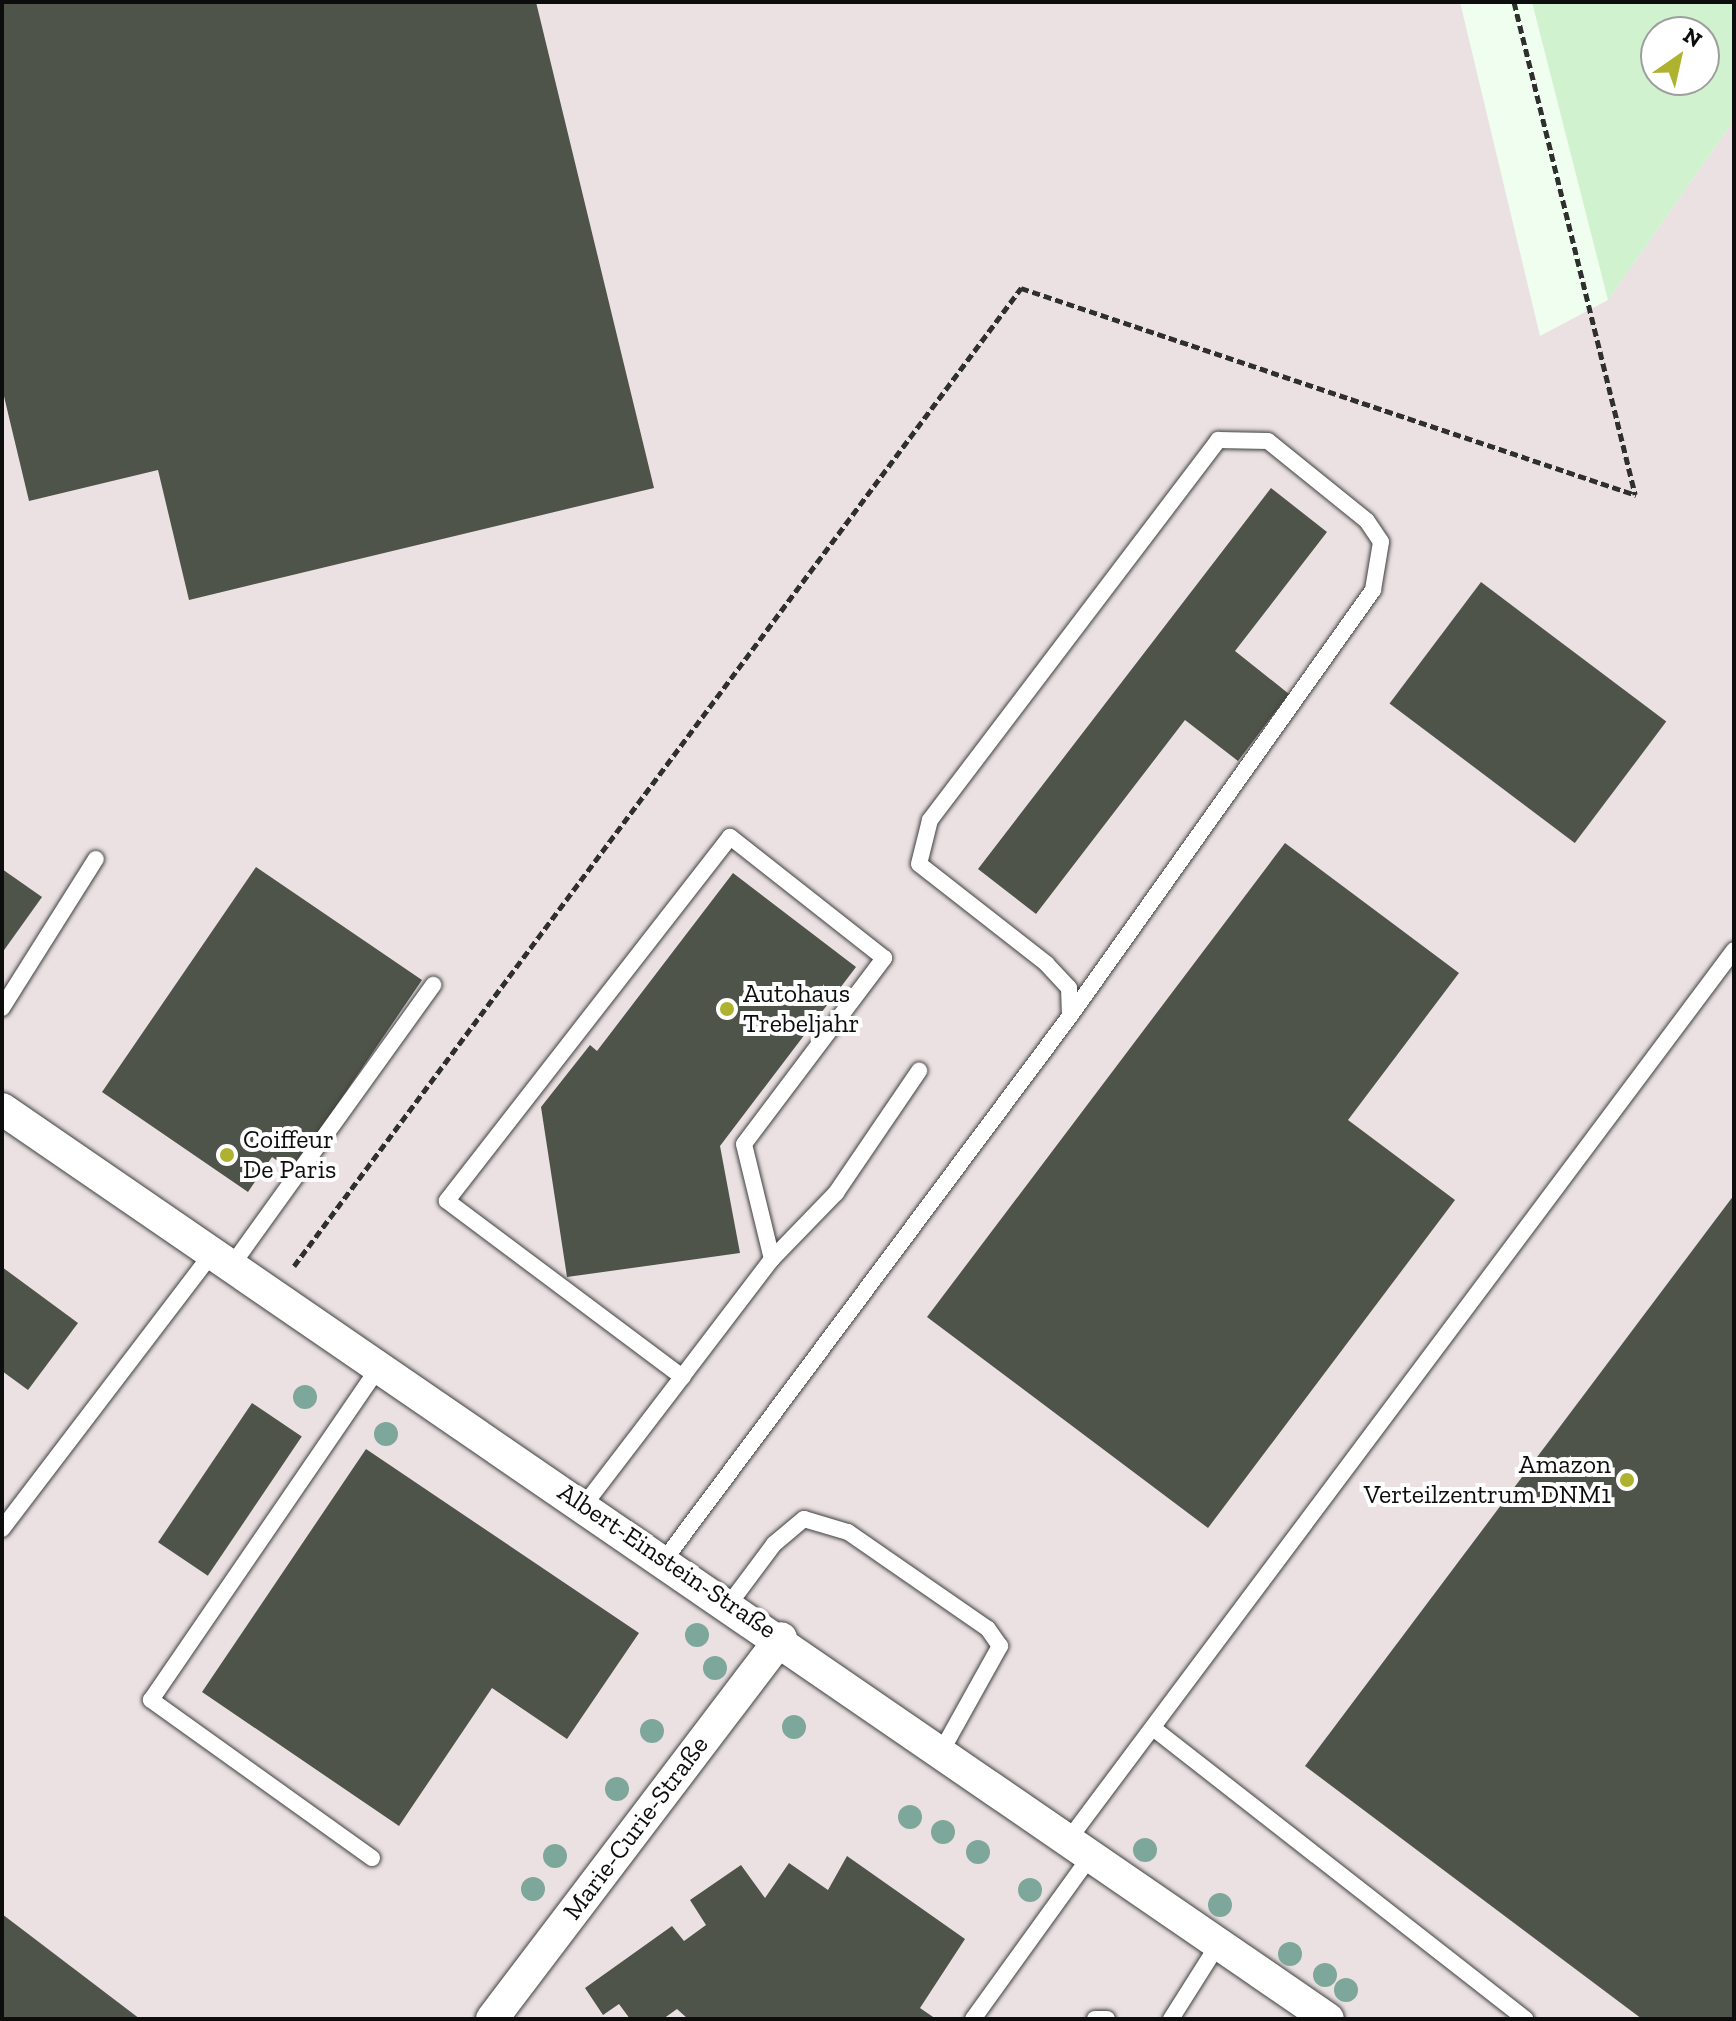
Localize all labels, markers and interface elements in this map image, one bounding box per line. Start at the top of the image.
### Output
north arrow [1640,16,1720,96]
text: N [1678,21,1707,53]
place label: Autohaus Trebeljahr [743,978,859,1040]
marker: Autohaus Trebeljahr [718,1000,736,1018]
place label: Coiffeur De Paris [243,1124,336,1186]
marker: Coiffeur De Paris [218,1146,236,1164]
place label: Amazon Verteilzentrum DNM1 [1364,1449,1611,1510]
marker: Amazon Verteilzentrum DNM1 [1618,1471,1636,1489]
street label: Albert-Einstein-Straße [552,1476,782,1646]
street label: Marie-Curie-Straße [557,1730,715,1926]

